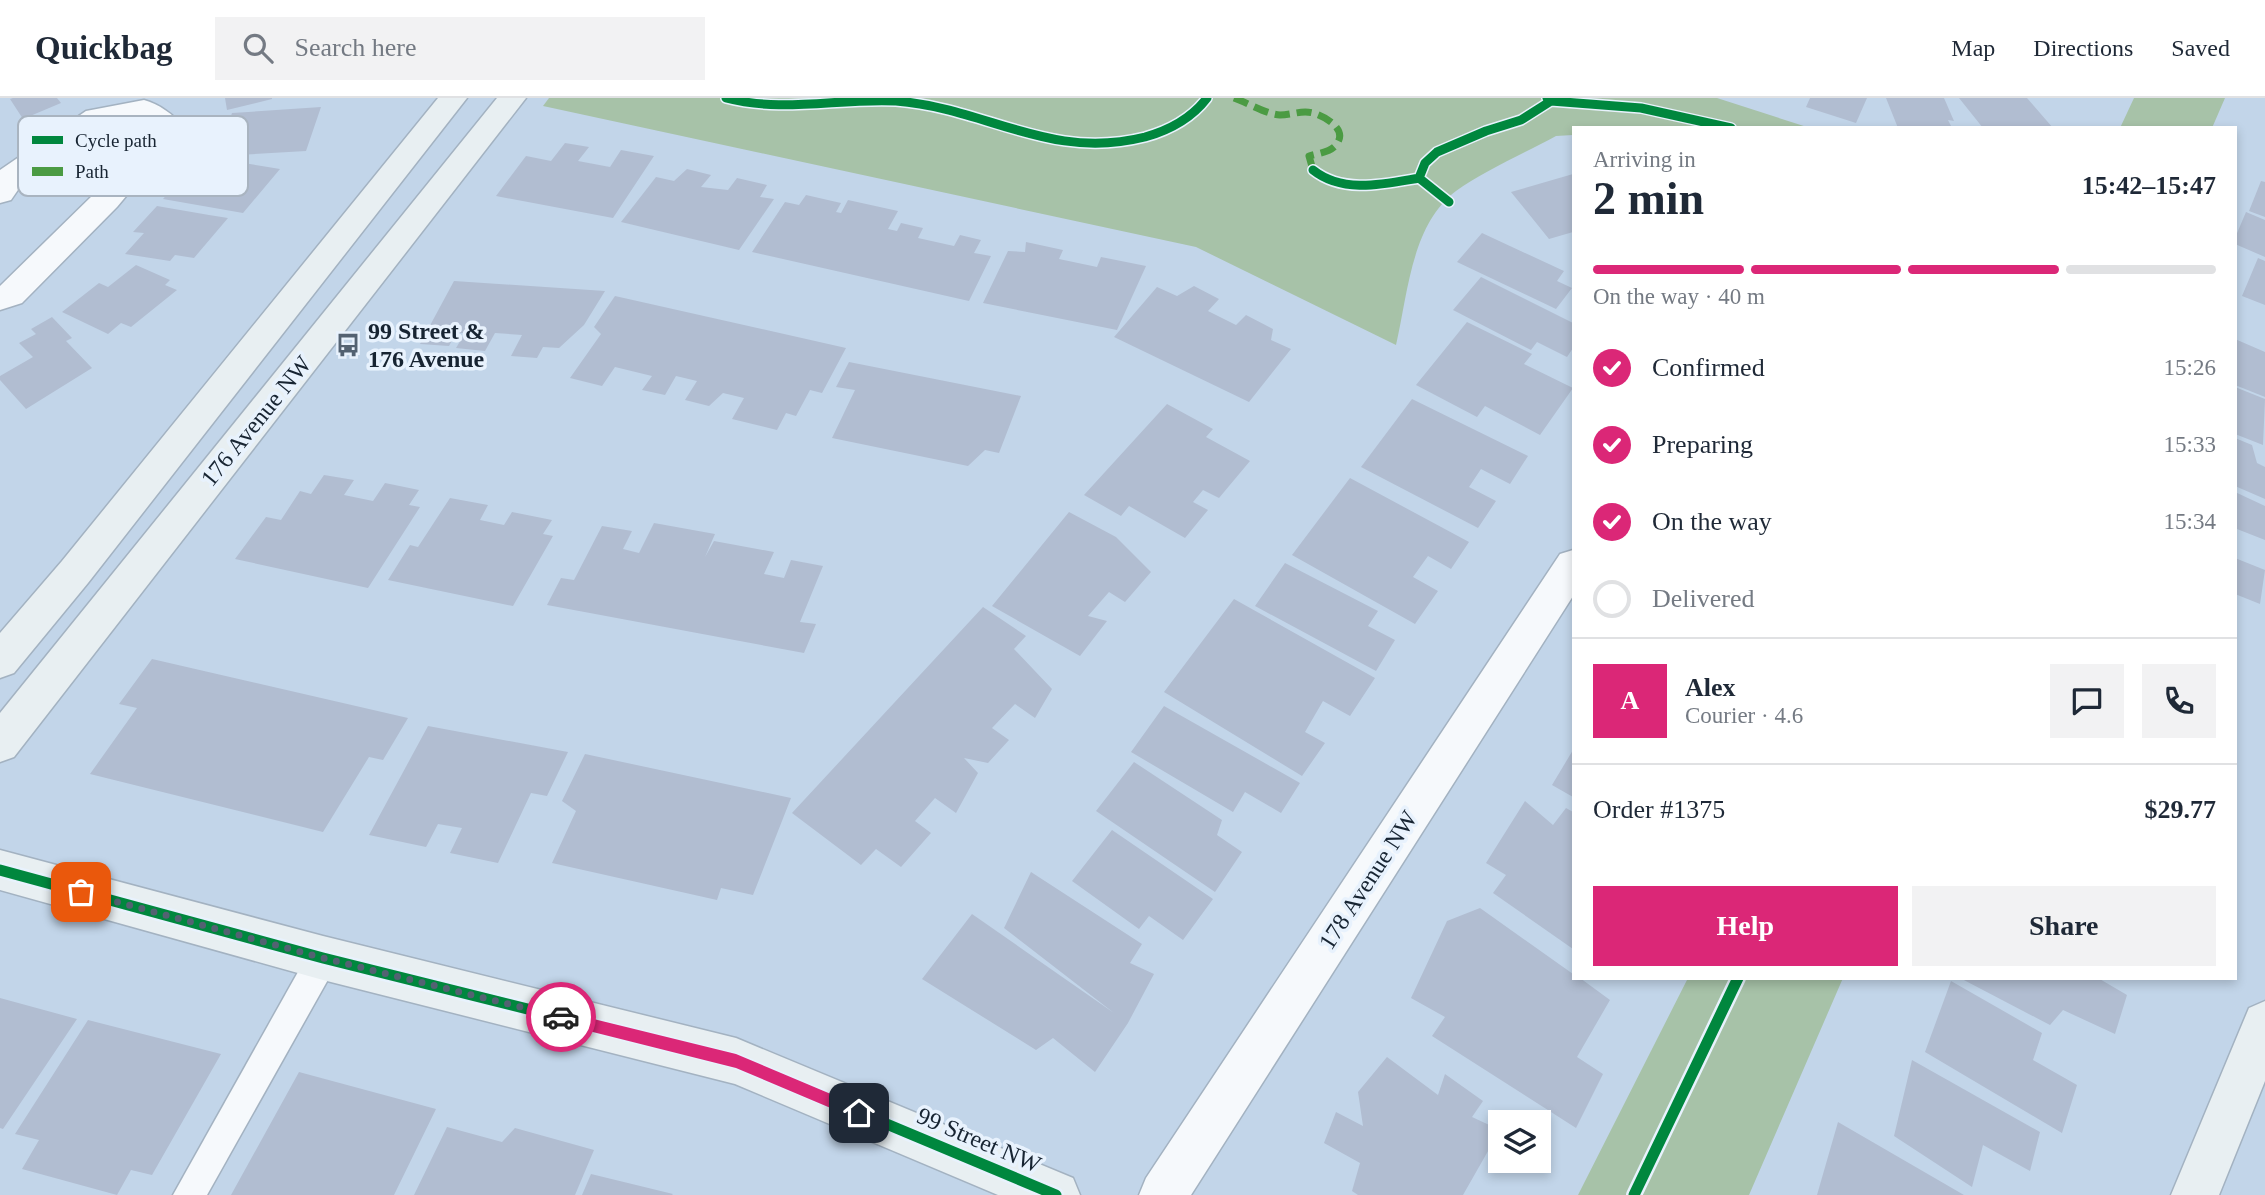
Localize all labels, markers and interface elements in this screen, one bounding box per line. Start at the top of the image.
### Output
search box [215,17,705,80]
icon: search [239,29,277,67]
text: Quickbag [35,30,173,66]
text: Search here [295,33,417,62]
text: Map [1951,35,1995,61]
text: Directions [2033,35,2133,61]
text: Saved [2171,35,2230,61]
legend [18,116,248,196]
text: Cycle path [75,130,157,151]
text: Arriving in [1593,147,1696,172]
text: Path [75,161,109,182]
text: 15:42–15:47 [2082,171,2216,200]
text: 2 min [1593,173,1704,224]
text: On the way · 40 m [1593,284,1765,309]
place label: 99 Street & 176 Avenue [368,318,485,372]
bus stop icon: 99 Street & 176 Avenue [334,331,362,359]
icon: check [1593,349,1631,387]
street label: 176 Avenue NW [196,351,317,491]
text: Confirmed [1652,353,1765,382]
text: 15:26 [2164,355,2216,380]
icon: check [1593,426,1631,464]
text: Preparing [1652,430,1753,459]
text: 15:33 [2164,432,2216,457]
icon: check [1593,503,1631,541]
text: On the way [1652,507,1772,536]
text: 15:34 [2164,509,2216,534]
text: Delivered [1652,584,1755,613]
button: chat [2050,664,2124,738]
button: phone [2142,664,2216,738]
text: Alex [1685,673,1736,702]
text: A [1621,686,1639,715]
text: Courier · 4.6 [1685,703,1803,728]
text: Order #1375 [1593,795,1725,824]
text: $29.77 [2145,795,2216,824]
street label: 178 Avenue NW [1314,806,1423,954]
pin [51,862,111,922]
icon: bag [62,873,100,911]
button: Help [1593,886,1898,966]
button: Share [1912,886,2216,966]
courier [526,982,596,1052]
icon: car [542,998,580,1036]
pin [829,1083,889,1143]
icon: home [840,1094,878,1132]
street label: 99 Street NW [913,1102,1045,1178]
map controls [1488,1110,1551,1173]
button: layers [1488,1110,1551,1173]

